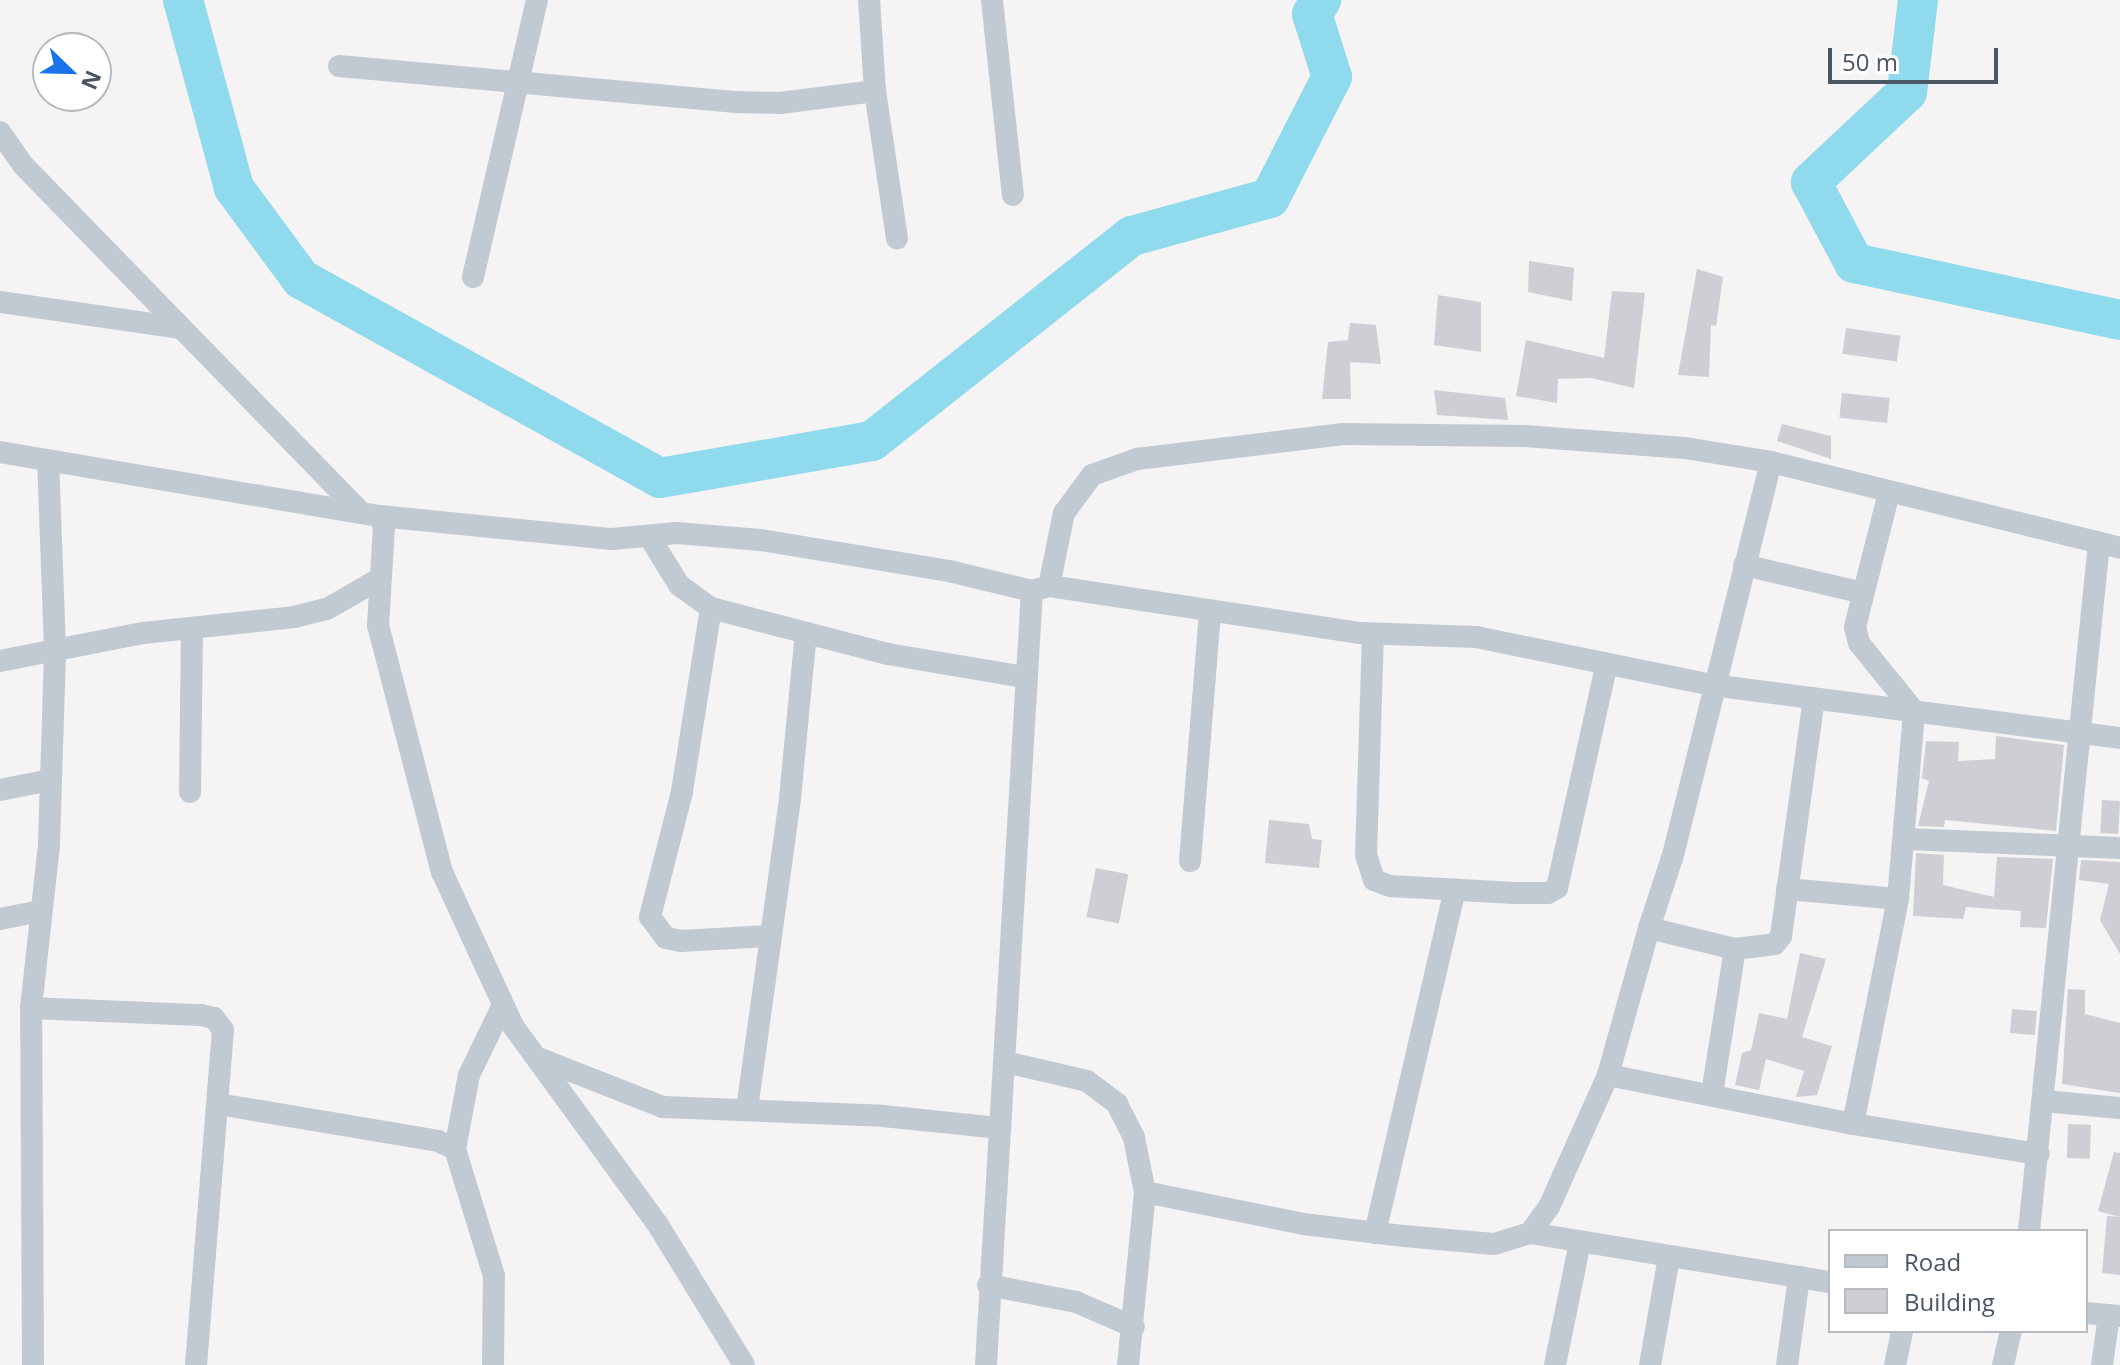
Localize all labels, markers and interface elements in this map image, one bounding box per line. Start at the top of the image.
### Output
north arrow [32,32,112,112]
scale bar [1832,32,2002,82]
text: 50 m [1842,45,1898,78]
text: N [75,66,110,95]
legend [1828,1229,2088,1333]
text: Road [1904,1245,1961,1278]
text: Building [1904,1285,1995,1318]

